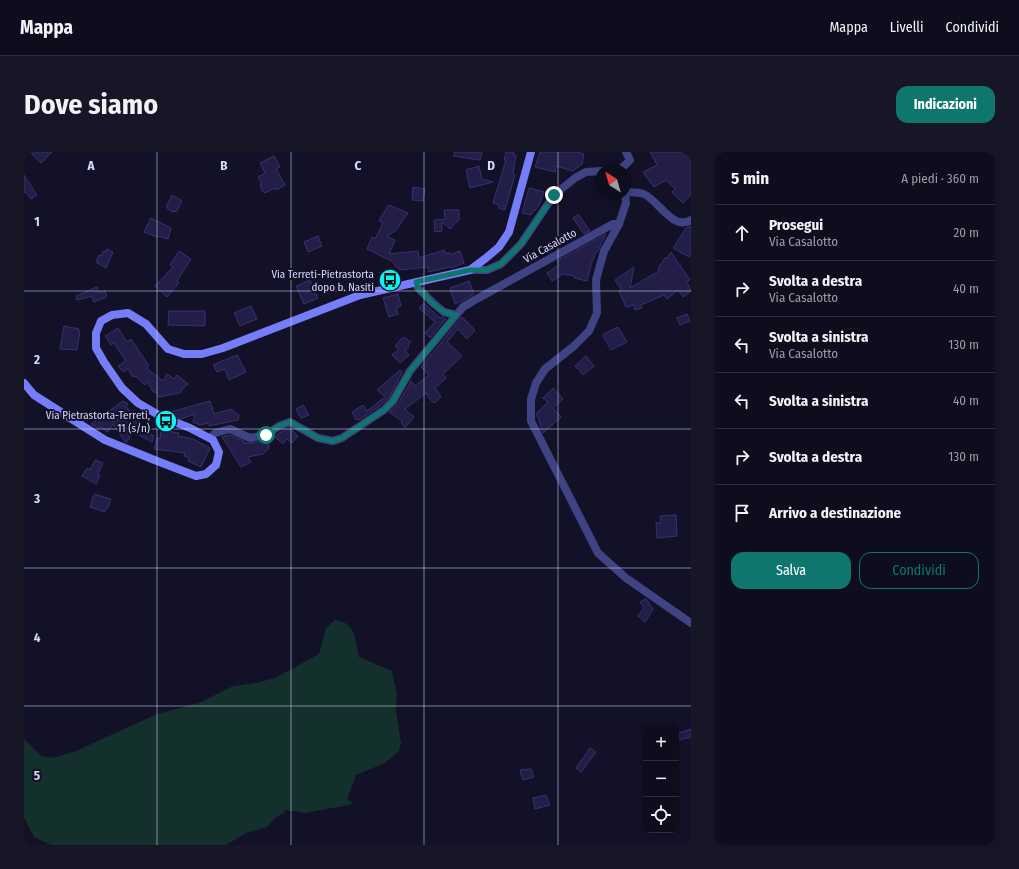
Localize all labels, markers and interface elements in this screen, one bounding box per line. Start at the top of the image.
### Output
text: Mappa [20,16,73,39]
text: Mappa [829,19,868,36]
text: Livelli [890,19,924,36]
text: Condividi [946,19,999,36]
button: Indicazioni [896,86,995,123]
text: Dove siamo [24,88,158,121]
text: A [86,158,95,173]
text: B [220,158,228,173]
text: C [355,158,362,173]
text: D [487,158,495,173]
north arrow [595,164,631,200]
text: 5 min [731,168,769,189]
text: A piedi · 360 m [901,171,979,186]
route end [545,186,563,204]
text: 1 [34,214,40,229]
text: Prosegui [769,216,823,234]
icon: ahead [731,222,753,244]
text: 20 m [953,225,979,240]
street label: Via Casalotto [521,226,579,266]
text: Via Casalotto [769,234,838,249]
bus stop icon: Via Terreti-Pietrastorta dopo b. Nasiti [377,267,403,293]
place label: Via Terreti-Pietrastorta dopo b. Nasiti [271,268,374,294]
text: Svolta a destra [769,272,862,290]
icon: right [731,278,753,300]
text: 40 m [953,281,979,296]
text: Via Casalotto [769,290,838,305]
text: Svolta a sinistra [769,328,869,346]
icon: left [731,334,753,356]
text: 130 m [948,337,979,352]
text: Via Casalotto [769,346,838,361]
text: 2 [33,352,40,367]
icon: left [731,390,753,412]
text: Svolta a sinistra [769,392,869,410]
text: 40 m [953,393,979,408]
bus stop icon: Via Pietrastorta-Terreti, 11 (s/n) [153,408,179,434]
place label: Via Pietrastorta-Terreti, 11 (s/n) [46,409,150,435]
route start [257,426,275,444]
icon: right [731,446,753,468]
text: Svolta a destra [769,448,862,466]
text: 130 m [948,449,979,464]
text: 3 [33,491,40,506]
icon: arrive [731,502,753,524]
text: Arrivo a destinazione [769,504,901,522]
button: Salva [731,552,851,589]
button: Condividi [859,552,979,589]
text: 4 [34,630,41,645]
map controls [643,725,679,833]
button: + [643,725,679,761]
button: − [643,761,679,797]
text: 5 [34,768,40,783]
button: locate [643,797,679,833]

